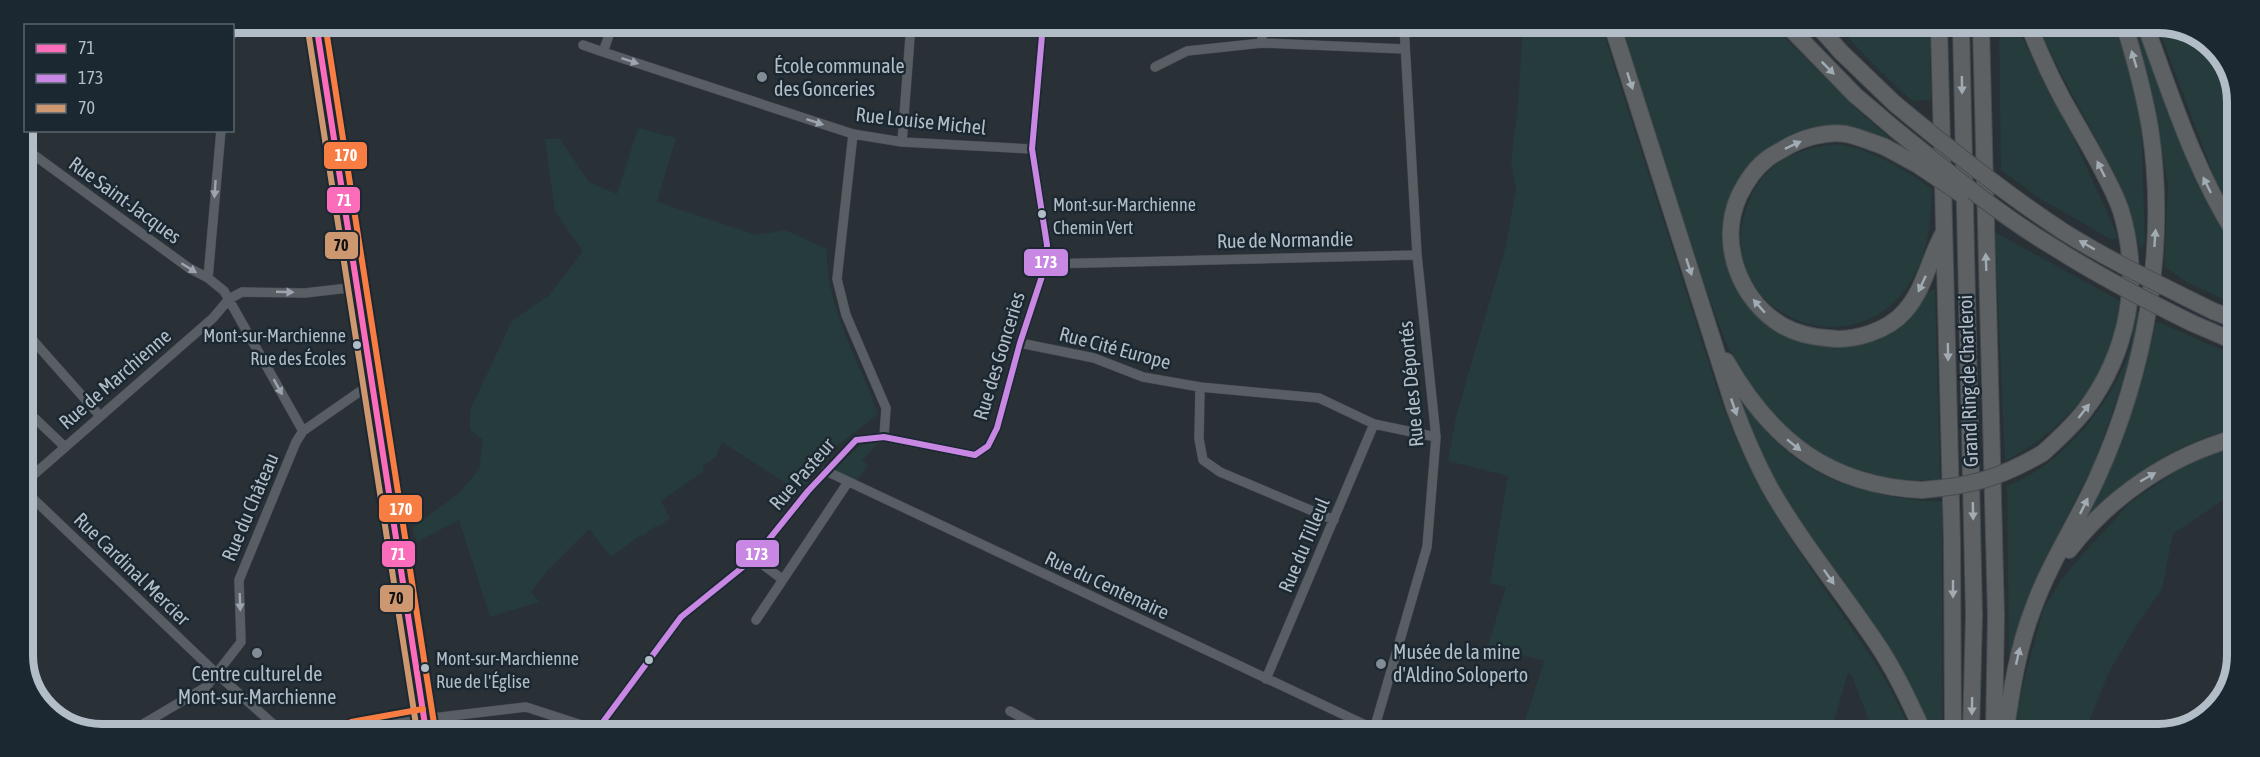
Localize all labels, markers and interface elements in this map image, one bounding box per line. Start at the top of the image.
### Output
legend [24,24,234,132]
text: 71 [78,37,95,58]
one-way arrow [2129,50,2138,68]
place label: École communale des Gonceries [774,54,905,100]
one-way arrow [621,57,639,66]
one-way arrow [1821,61,1835,75]
text: 173 [78,67,103,88]
marker: École communale des Gonceries [755,70,769,84]
one-way arrow [1626,72,1635,90]
one-way arrow [1957,75,1967,94]
text: 70 [78,97,95,118]
street label: Rue Louise Michel [855,102,988,139]
one-way arrow [806,118,824,127]
one-way arrow [1784,140,1801,149]
line badge: 170 [323,141,368,170]
text: 170 [335,146,358,164]
street label: Rue Saint-Jacques [65,151,186,248]
one-way arrow [2096,161,2105,178]
one-way arrow [2202,176,2212,193]
one-way arrow [210,179,219,198]
line badge: 71 [326,186,361,214]
text: 71 [336,191,352,209]
place label: Mont-sur-Marchienne Chemin Vert [1053,194,1196,238]
marker: Mont-sur-Marchienne Chemin Vert [1036,208,1048,220]
street label: Rue de Normandie [1217,227,1353,252]
one-way arrow [2151,229,2160,248]
line badge: 70 [324,231,359,260]
text: 70 [333,236,349,254]
one-way arrow [2079,239,2095,250]
line badge: 173 [1023,248,1069,277]
one-way arrow [1981,252,1991,271]
text: 173 [1035,253,1057,271]
one-way arrow [1685,258,1694,276]
one-way arrow [181,262,197,273]
one-way arrow [1917,276,1927,294]
one-way arrow [276,288,295,297]
street label: Rue des Gonceries [968,289,1029,423]
street label: Grand Ring de Charleroi [1953,295,1982,467]
one-way arrow [1753,299,1766,314]
street label: Rue des Déportés [1394,320,1427,448]
street label: Rue Cité Europe [1057,322,1173,373]
street label: Rue de Marchienne [54,324,175,433]
place label: Mont-sur-Marchienne Rue des Écoles [203,325,346,369]
marker: Mont-sur-Marchienne Rue des Écoles [351,339,363,351]
one-way arrow [1943,343,1953,362]
one-way arrow [273,378,283,395]
one-way arrow [1730,398,1740,416]
one-way arrow [2078,403,2091,419]
street label: Rue Pasteur [764,432,840,514]
one-way arrow [1786,438,1802,451]
street label: Rue du Château [216,449,283,564]
one-way arrow [2140,473,2157,483]
street label: Rue du Tilleul [1273,493,1334,596]
line badge: 170 [378,494,423,523]
one-way arrow [2079,497,2088,514]
text: 170 [390,500,413,518]
one-way arrow [1968,501,1977,520]
street label: Rue Cardinal Mercier [70,508,196,631]
line badge: 173 [735,539,780,568]
line badge: 71 [381,540,416,568]
text: 71 [390,545,406,563]
text: 173 [746,545,768,563]
street label: Rue du Centenaire [1041,546,1173,623]
one-way arrow [1823,568,1835,584]
one-way arrow [1948,580,1958,599]
line badge: 70 [379,584,414,613]
text: 70 [388,589,404,607]
one-way arrow [235,593,244,612]
place label: Musée de la mine d'Aldino Soloperto [1393,640,1528,686]
marker: Centre culturel de Mont-sur-Marchienne [250,646,264,660]
one-way arrow [2014,647,2024,666]
place label: Mont-sur-Marchienne Rue de l'Église [436,648,579,692]
unlabelled marker [643,654,655,666]
marker: Musée de la mine d'Aldino Soloperto [1374,657,1388,671]
place label: Centre culturel de Mont-sur-Marchienne [178,662,336,708]
marker: Mont-sur-Marchienne Rue de l'Église [419,662,431,674]
one-way arrow [1967,696,1977,715]

